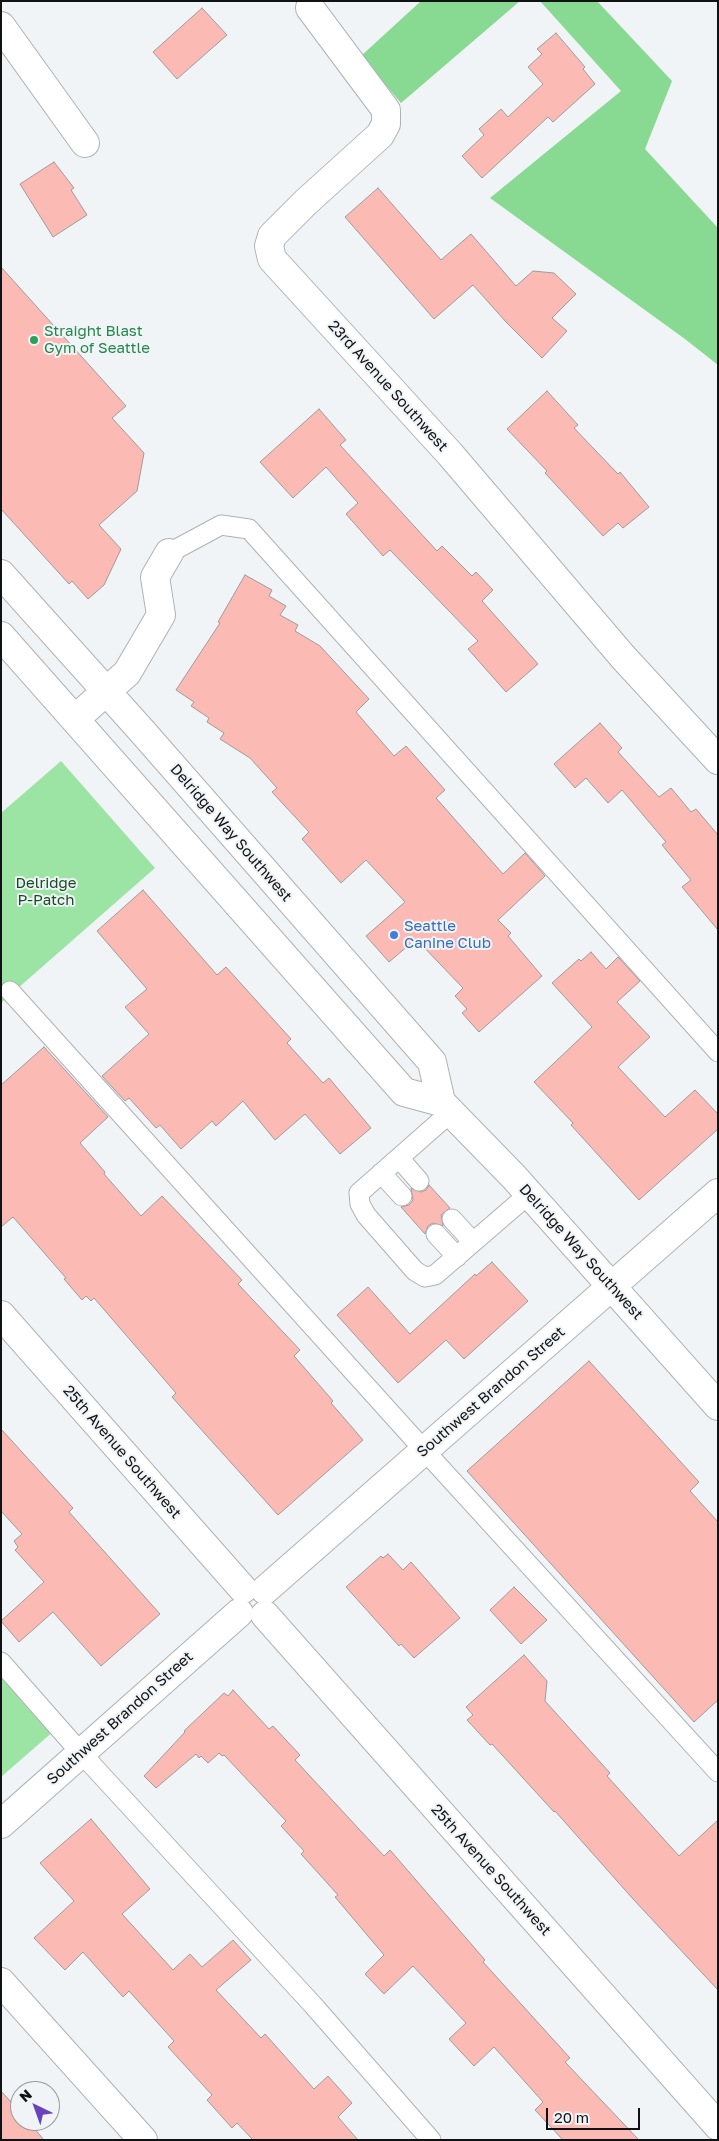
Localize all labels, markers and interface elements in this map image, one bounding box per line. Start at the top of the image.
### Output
street label: 23rd Avenue Southwest [324,317,452,455]
place label: Straight Blast Gym of Seattle [44,322,150,357]
marker: Straight Blast Gym of Seattle [28,334,40,346]
street label: Delridge Way Southwest [166,761,296,905]
park label: Delridge P-Patch [15,874,77,909]
place label: Seattle Canine Club [404,917,491,952]
marker: Seattle Canine Club [388,929,400,941]
street label: Delridge Way Southwest [515,1180,647,1324]
street label: Southwest Brandon Street [413,1323,569,1461]
street label: 25th Avenue Southwest [59,1382,185,1522]
street label: Southwest Brandon Street [43,1648,197,1788]
street label: 25th Avenue Southwest [427,1801,555,1939]
north arrow [10,2081,60,2131]
text: N [16,2085,35,2105]
scale bar [549,2098,643,2130]
text: 20 m [554,2108,589,2126]

